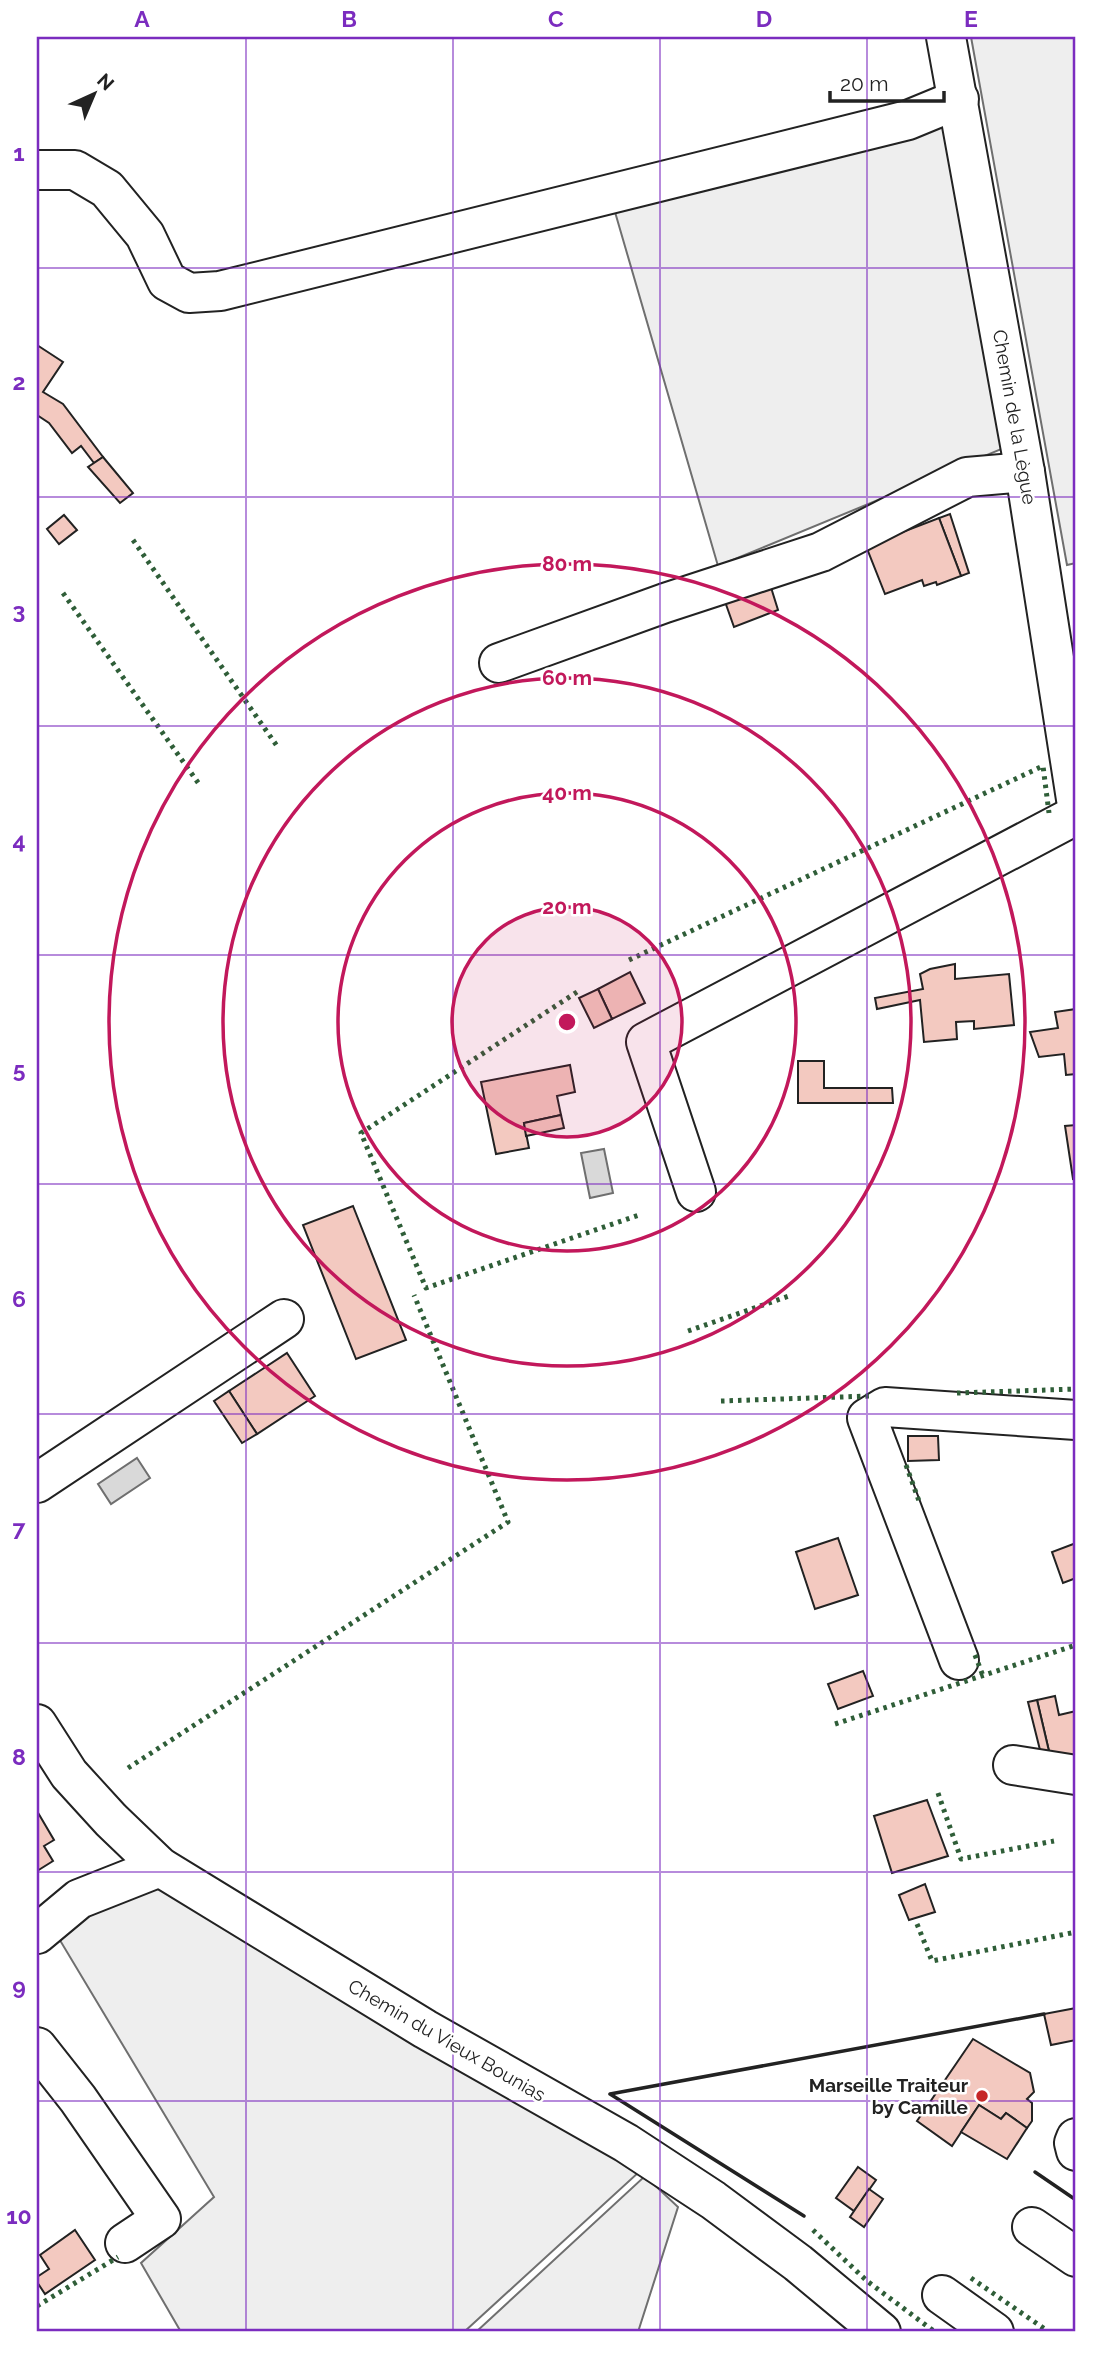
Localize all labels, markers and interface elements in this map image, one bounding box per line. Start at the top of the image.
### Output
text: A [134,5,150,32]
text: B [341,5,357,32]
text: C [548,5,564,32]
text: D [756,5,772,32]
text: E [964,5,978,32]
north arrow [60,60,130,130]
scale bar [830,60,943,104]
text: N [93,69,119,95]
text: 20 m [840,71,888,96]
text: 1 [13,139,25,166]
street label: Chemin de la Lègue [989,328,1041,506]
text: 2 [13,368,25,395]
text: 80 m [542,551,592,576]
text: 3 [13,597,25,624]
text: 60 m [542,665,592,690]
text: 40 m [542,780,592,805]
text: 4 [12,827,26,854]
text: 20 m [542,894,592,919]
centre of rings [555,1010,579,1034]
text: 5 [13,1056,26,1083]
text: 6 [12,1285,26,1312]
text: 7 [13,1514,26,1541]
text: 8 [12,1743,26,1770]
text: 9 [12,1973,26,2000]
street label: Chemin du Vieux Bounias [345,1974,549,2106]
place label: Marseille Traiteur by Camille [809,2074,969,2118]
marker: Marseille Traiteur by Camille [974,2088,990,2104]
text: 10 [6,2202,32,2229]

